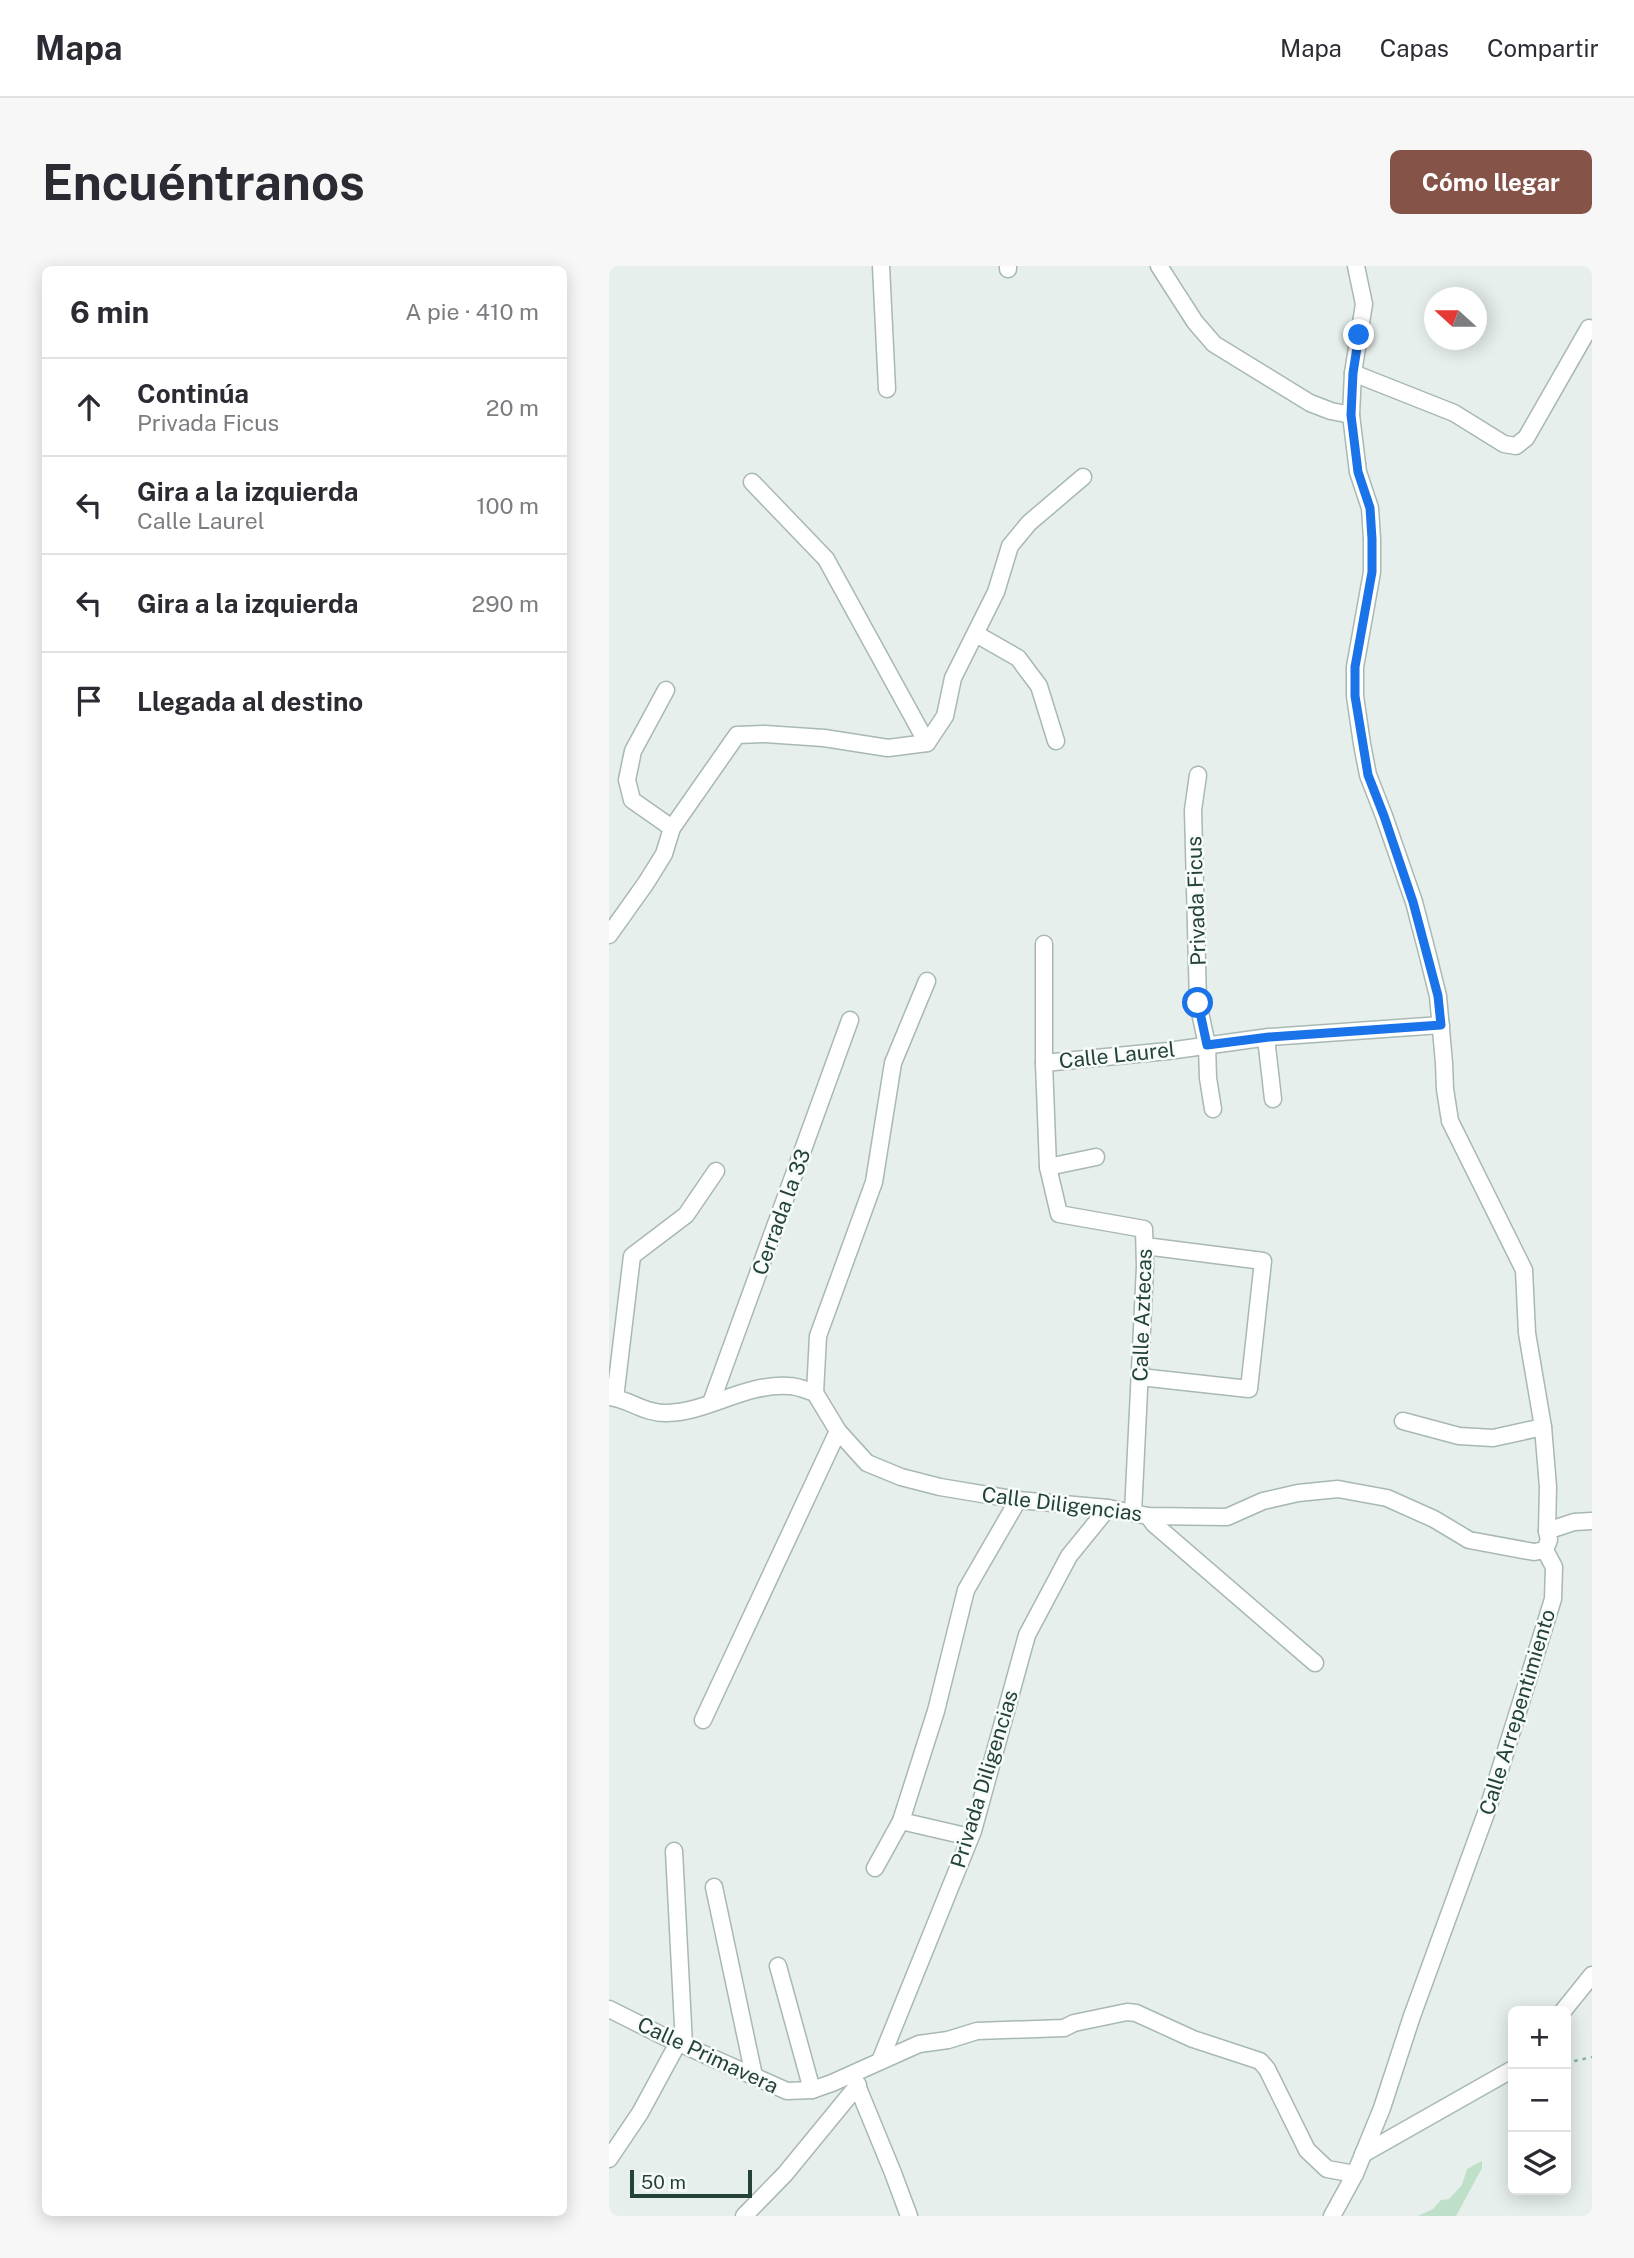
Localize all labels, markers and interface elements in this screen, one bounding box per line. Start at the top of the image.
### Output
text: Mapa [35,29,123,67]
text: Mapa [1280,34,1342,62]
text: Capas [1380,34,1449,62]
text: Compartir [1487,34,1599,62]
button: Cómo llegar [1390,150,1592,214]
text: Encuéntranos [42,153,365,211]
north arrow [1424,287,1487,350]
text: 6 min [70,294,149,330]
text: A pie · 410 m [405,298,539,325]
route end [1343,319,1374,350]
text: Continúa [137,378,249,409]
icon: ahead [70,388,108,426]
text: 20 m [486,394,539,421]
text: Privada Ficus [137,409,279,436]
text: Gira a la izquierda [137,476,359,507]
icon: left [70,486,108,524]
text: 100 m [476,492,539,519]
text: Calle Laurel [137,507,265,534]
icon: left [70,584,108,622]
text: Gira a la izquierda [137,588,359,619]
text: 290 m [472,590,539,617]
icon: arrive [70,682,108,720]
text: Llegada al destino [137,686,363,717]
street label: Privada Ficus [1181,836,1211,966]
route start [1182,987,1213,1018]
street label: Calle Laurel [1058,1036,1176,1074]
street label: Cerrada la 33 [747,1145,815,1279]
street label: Calle Aztecas [1127,1248,1157,1382]
street label: Calle Diligencias [980,1482,1144,1526]
street label: Calle Arrepentimiento [1474,1606,1560,1818]
street label: Privada Diligencias [945,1687,1023,1871]
map controls [1508,2006,1571,2195]
button: + [1508,2006,1571,2069]
street label: Calle Primavera [634,2011,782,2099]
button: − [1508,2069,1571,2132]
button: layers [1508,2132,1571,2195]
scale bar [630,2167,753,2199]
text: 50 m [641,2171,686,2193]

